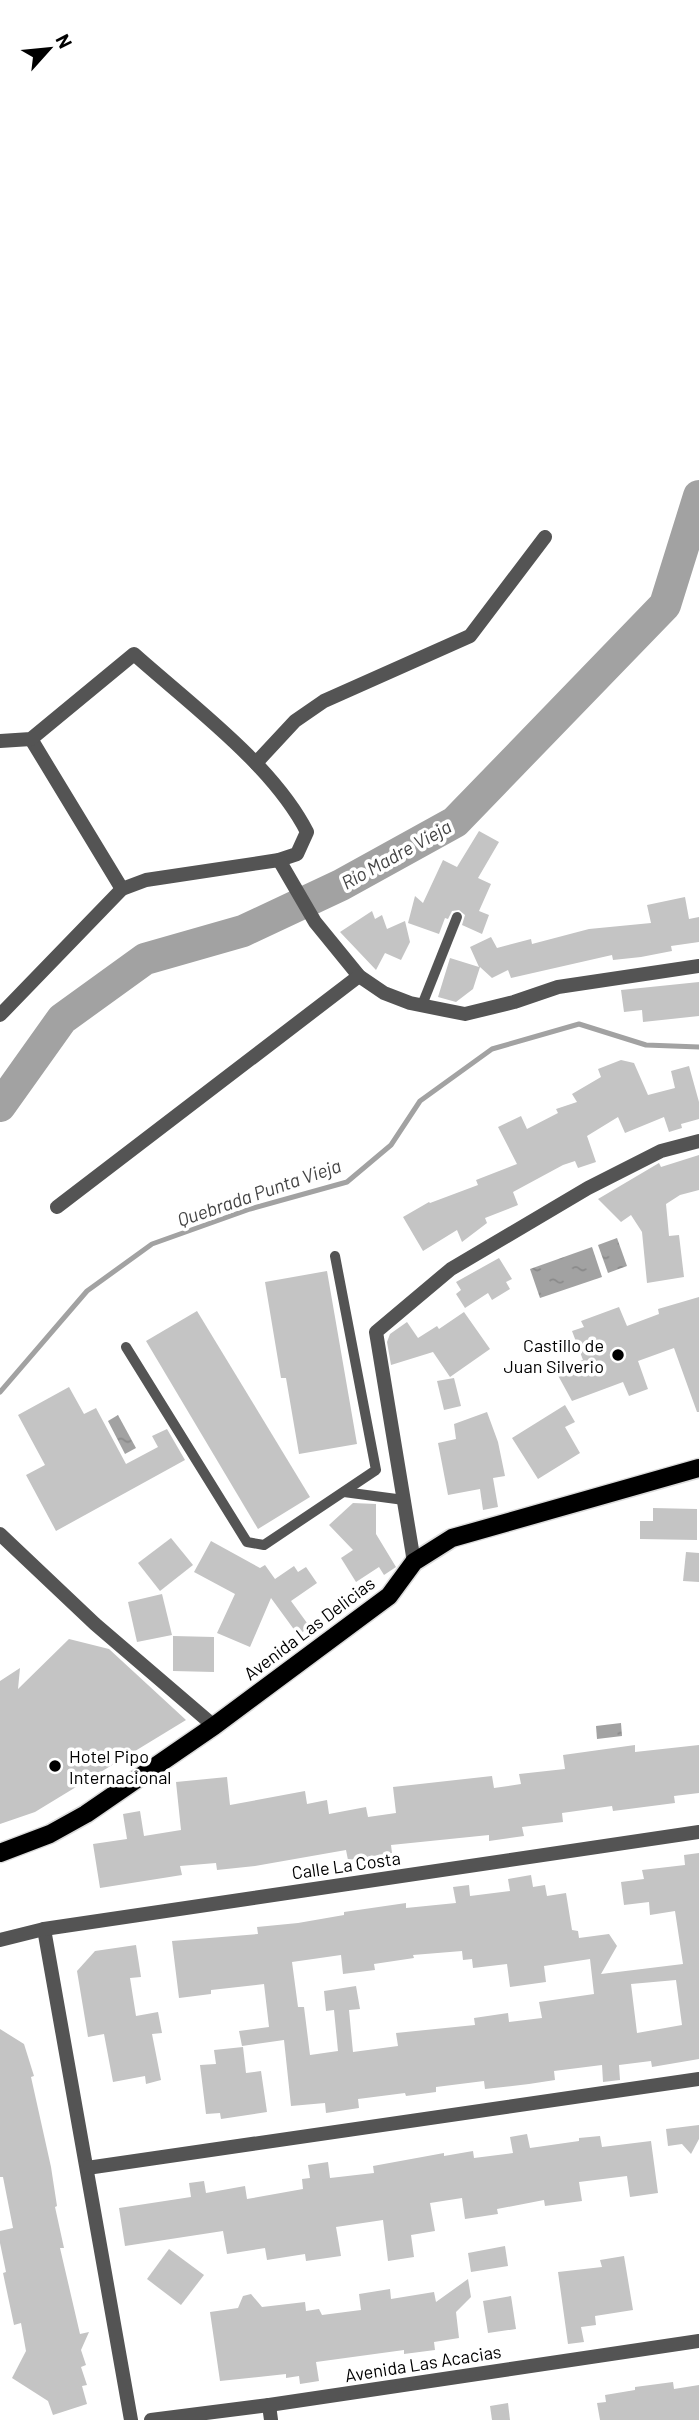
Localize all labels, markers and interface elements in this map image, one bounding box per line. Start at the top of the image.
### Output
north arrow [14,14,84,84]
text: N [51,30,78,52]
water label: Río Madre Vieja [337,814,455,894]
water label: Quebrada Punta Vieja [174,1153,344,1231]
place label: Castillo de Juan Silverio [503,1334,604,1377]
marker: Castillo de Juan Silverio [610,1347,626,1363]
street label: Avenida Las Delicias [239,1572,379,1684]
place label: Hotel Pipo Internacional [69,1745,172,1788]
marker: Hotel Pipo Internacional [47,1758,63,1774]
street label: Calle La Costa [290,1846,402,1884]
street label: Avenida Las Acacias [343,2340,503,2386]

